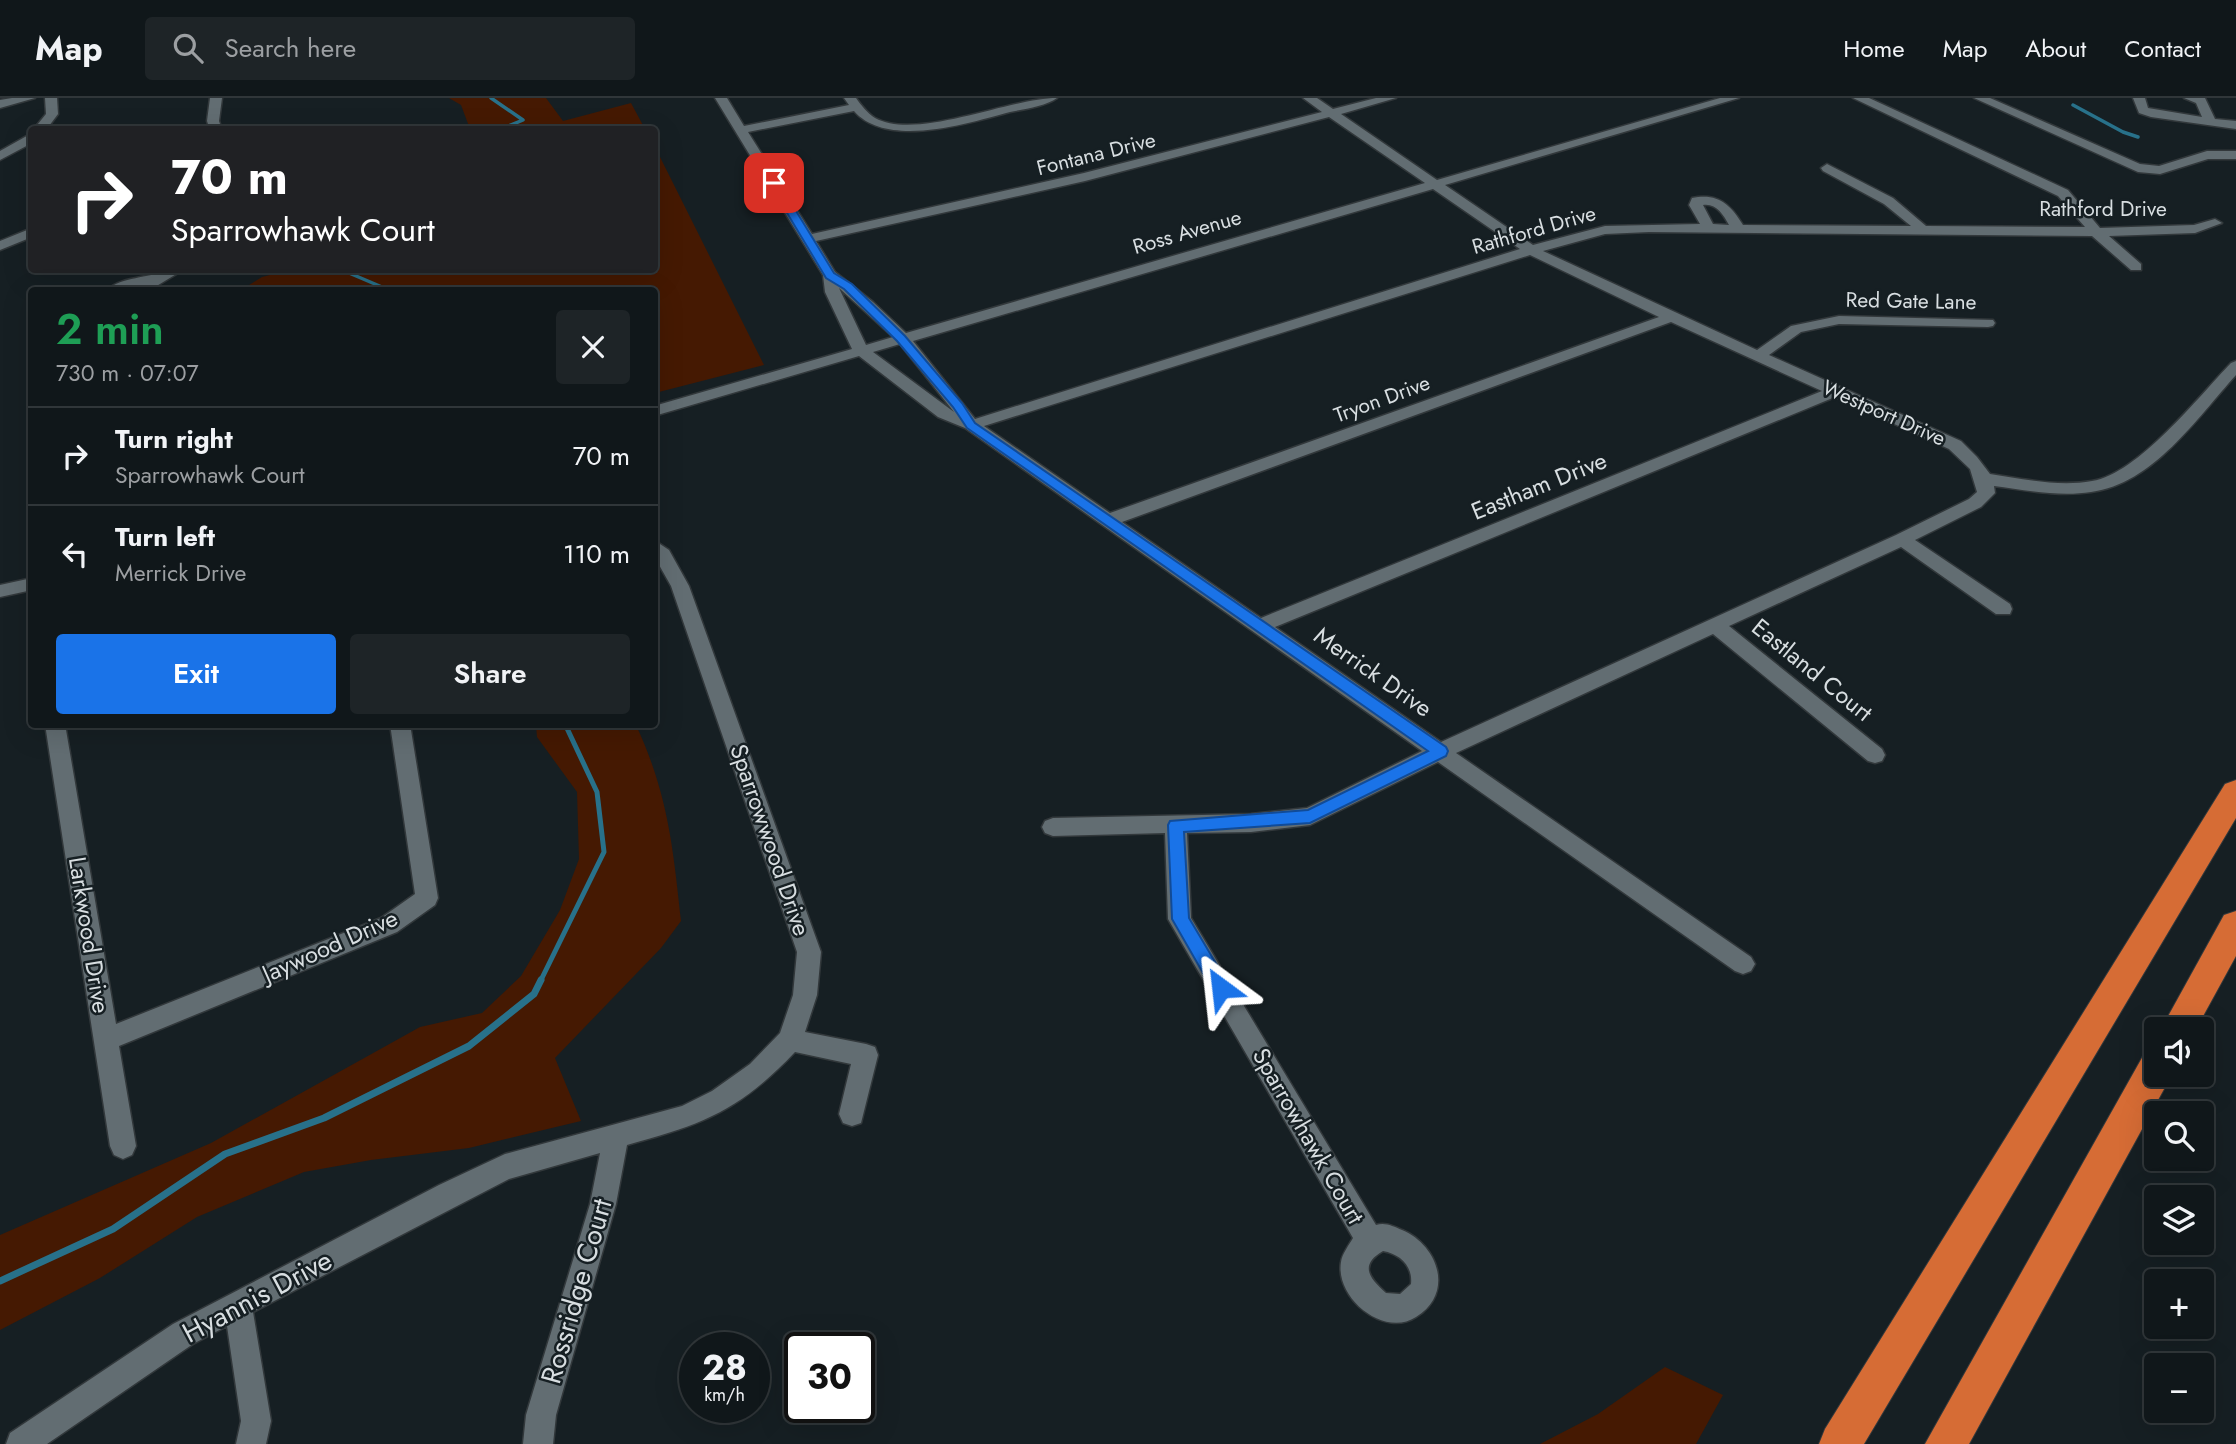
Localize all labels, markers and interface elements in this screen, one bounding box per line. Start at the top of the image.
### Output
search box [145,17,635,80]
text: Map [35,25,103,72]
icon: search [169,29,207,67]
text: Search here [225,29,356,67]
text: Home [1843,31,1905,66]
text: Map [1943,31,1987,66]
text: About [2025,31,2086,66]
text: Contact [2124,31,2201,66]
street label: Fontana Drive [1033,125,1159,183]
text: 70 m [171,142,288,212]
pin [744,153,804,213]
icon: right [56,154,147,245]
icon: arrive [755,164,793,202]
street label: Rathford Drive [2039,194,2167,224]
street label: Rathford Drive [1469,198,1600,262]
street label: Ross Avenue [1129,202,1245,262]
text: Sparrowhawk Court [171,207,435,253]
street label: Red Gate Lane [1845,285,1977,317]
text: 2 min [56,299,164,360]
button: close [556,310,630,384]
text: 730 m · 07:07 [56,356,199,390]
street label: Tryon Drive [1330,368,1434,430]
street label: Westport Drive [1818,372,1951,454]
text: Turn right [115,420,233,458]
icon: right [56,437,94,475]
text: 70 m [573,437,630,475]
street label: Eastham Drive [1466,442,1612,529]
text: Sparrowhawk Court [115,458,305,492]
text: Turn left [115,518,215,556]
icon: left [56,535,94,573]
text: 110 m [563,535,630,573]
text: Merrick Drive [115,556,246,590]
street label: Eastland Court [1744,610,1881,730]
street label: Merrick Drive [1307,618,1439,725]
button: Exit [56,634,336,714]
button: Share [350,634,630,714]
street label: Sparrowwood Drive [721,739,820,940]
street label: Larkwood Drive [60,854,119,1016]
street label: Jaywood Drive [254,900,403,992]
position arrow [1184,951,1258,1025]
map controls [2144,1017,2214,1423]
button: sound [2144,1017,2214,1087]
street label: Sparrowhawk Court [1244,1041,1373,1230]
button: search [2144,1101,2214,1171]
button: layers [2144,1185,2214,1255]
street label: Rossridge Court [530,1194,623,1388]
street label: Hyannis Drive [175,1240,339,1353]
button: + [2144,1269,2214,1339]
speed limit sign: 30 [784,1332,875,1423]
text: 28 [702,1343,747,1393]
button: − [2144,1353,2214,1423]
text: km/h [704,1382,745,1408]

